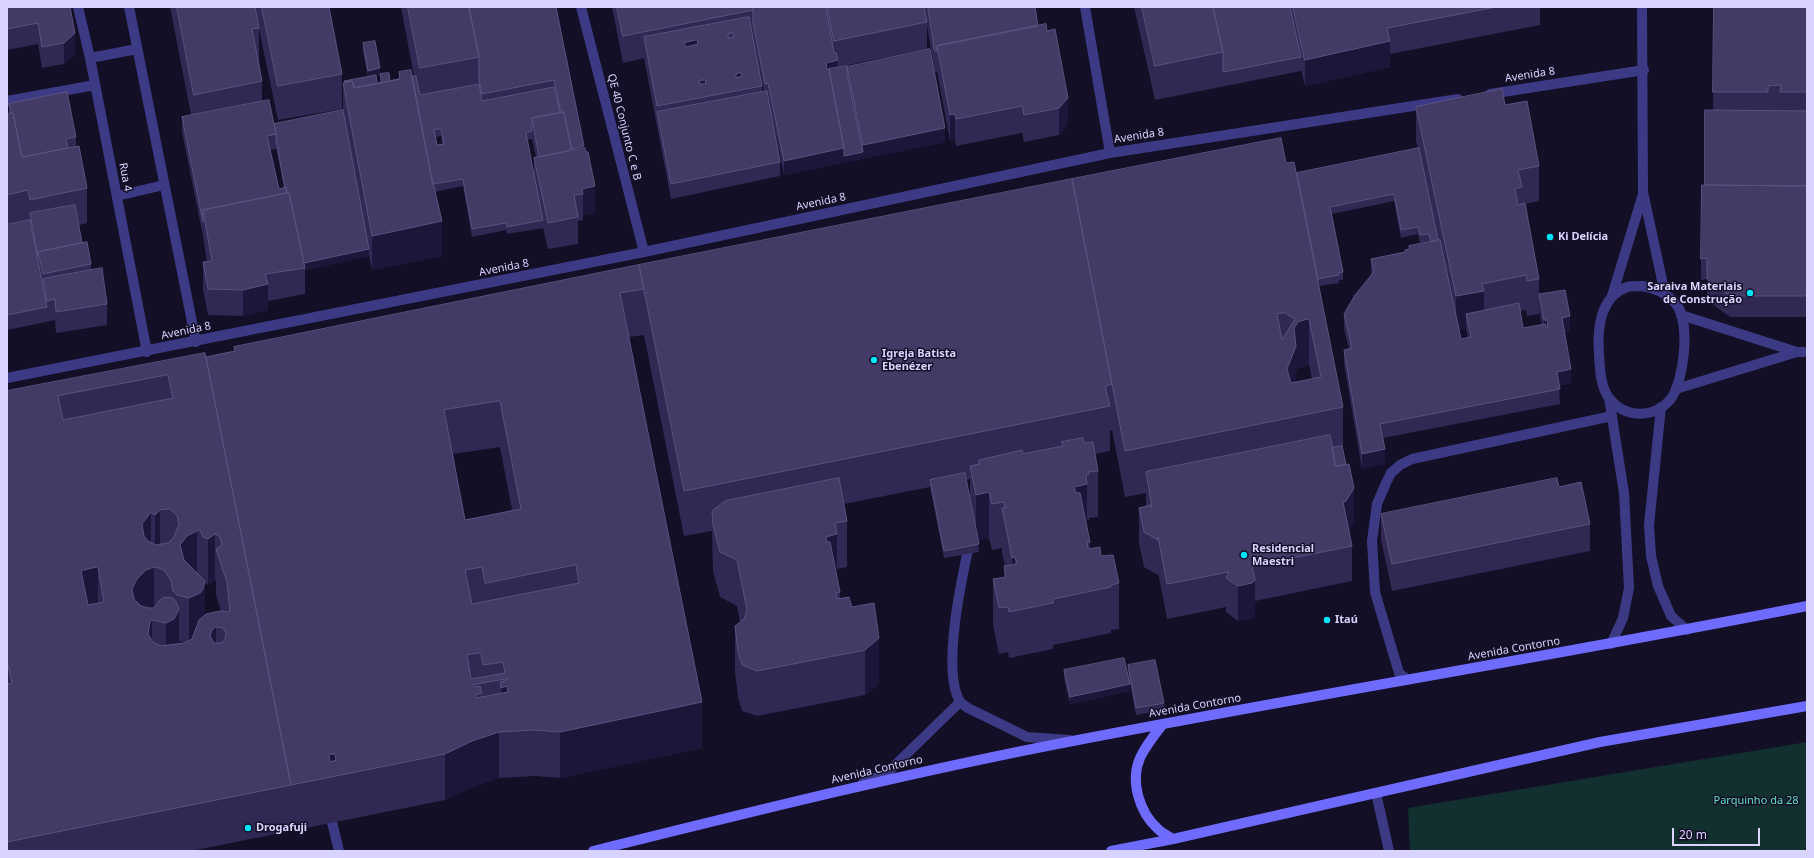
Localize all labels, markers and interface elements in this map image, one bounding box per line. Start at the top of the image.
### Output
street label: Avenida 8 [1504,65,1556,85]
street label: QE 40 Conjunto C e B [604,72,644,182]
street label: Avenida 8 [1113,126,1165,146]
street label: Rua 4 [116,162,134,192]
street label: Avenida 8 [795,190,847,214]
place label: Ki Delícia [1558,230,1608,244]
marker: Ki Delícia [1545,232,1555,242]
street label: Avenida 8 [478,257,530,279]
place label: Saraiva Materiais de Construção [1647,280,1742,306]
marker: Saraiva Materiais de Construção [1745,288,1755,298]
street label: Avenida 8 [160,319,212,343]
place label: Igreja Batista Ebenézer [882,347,956,373]
marker: Igreja Batista Ebenézer [869,355,879,365]
place label: Residencial Maestri [1252,542,1314,568]
marker: Residencial Maestri [1239,550,1249,560]
place label: Itaú [1335,613,1358,627]
marker: Itaú [1322,615,1332,625]
street label: Avenida Contorno [1467,634,1561,664]
street label: Avenida Contorno [1148,691,1242,721]
street label: Avenida Contorno [830,753,924,787]
park label: Parquinho da 28 [1713,794,1799,808]
scale bar [1674,820,1762,846]
place label: Drogafuji [256,821,307,835]
marker: Drogafuji [243,823,253,833]
text: 20 m [1679,826,1707,843]

